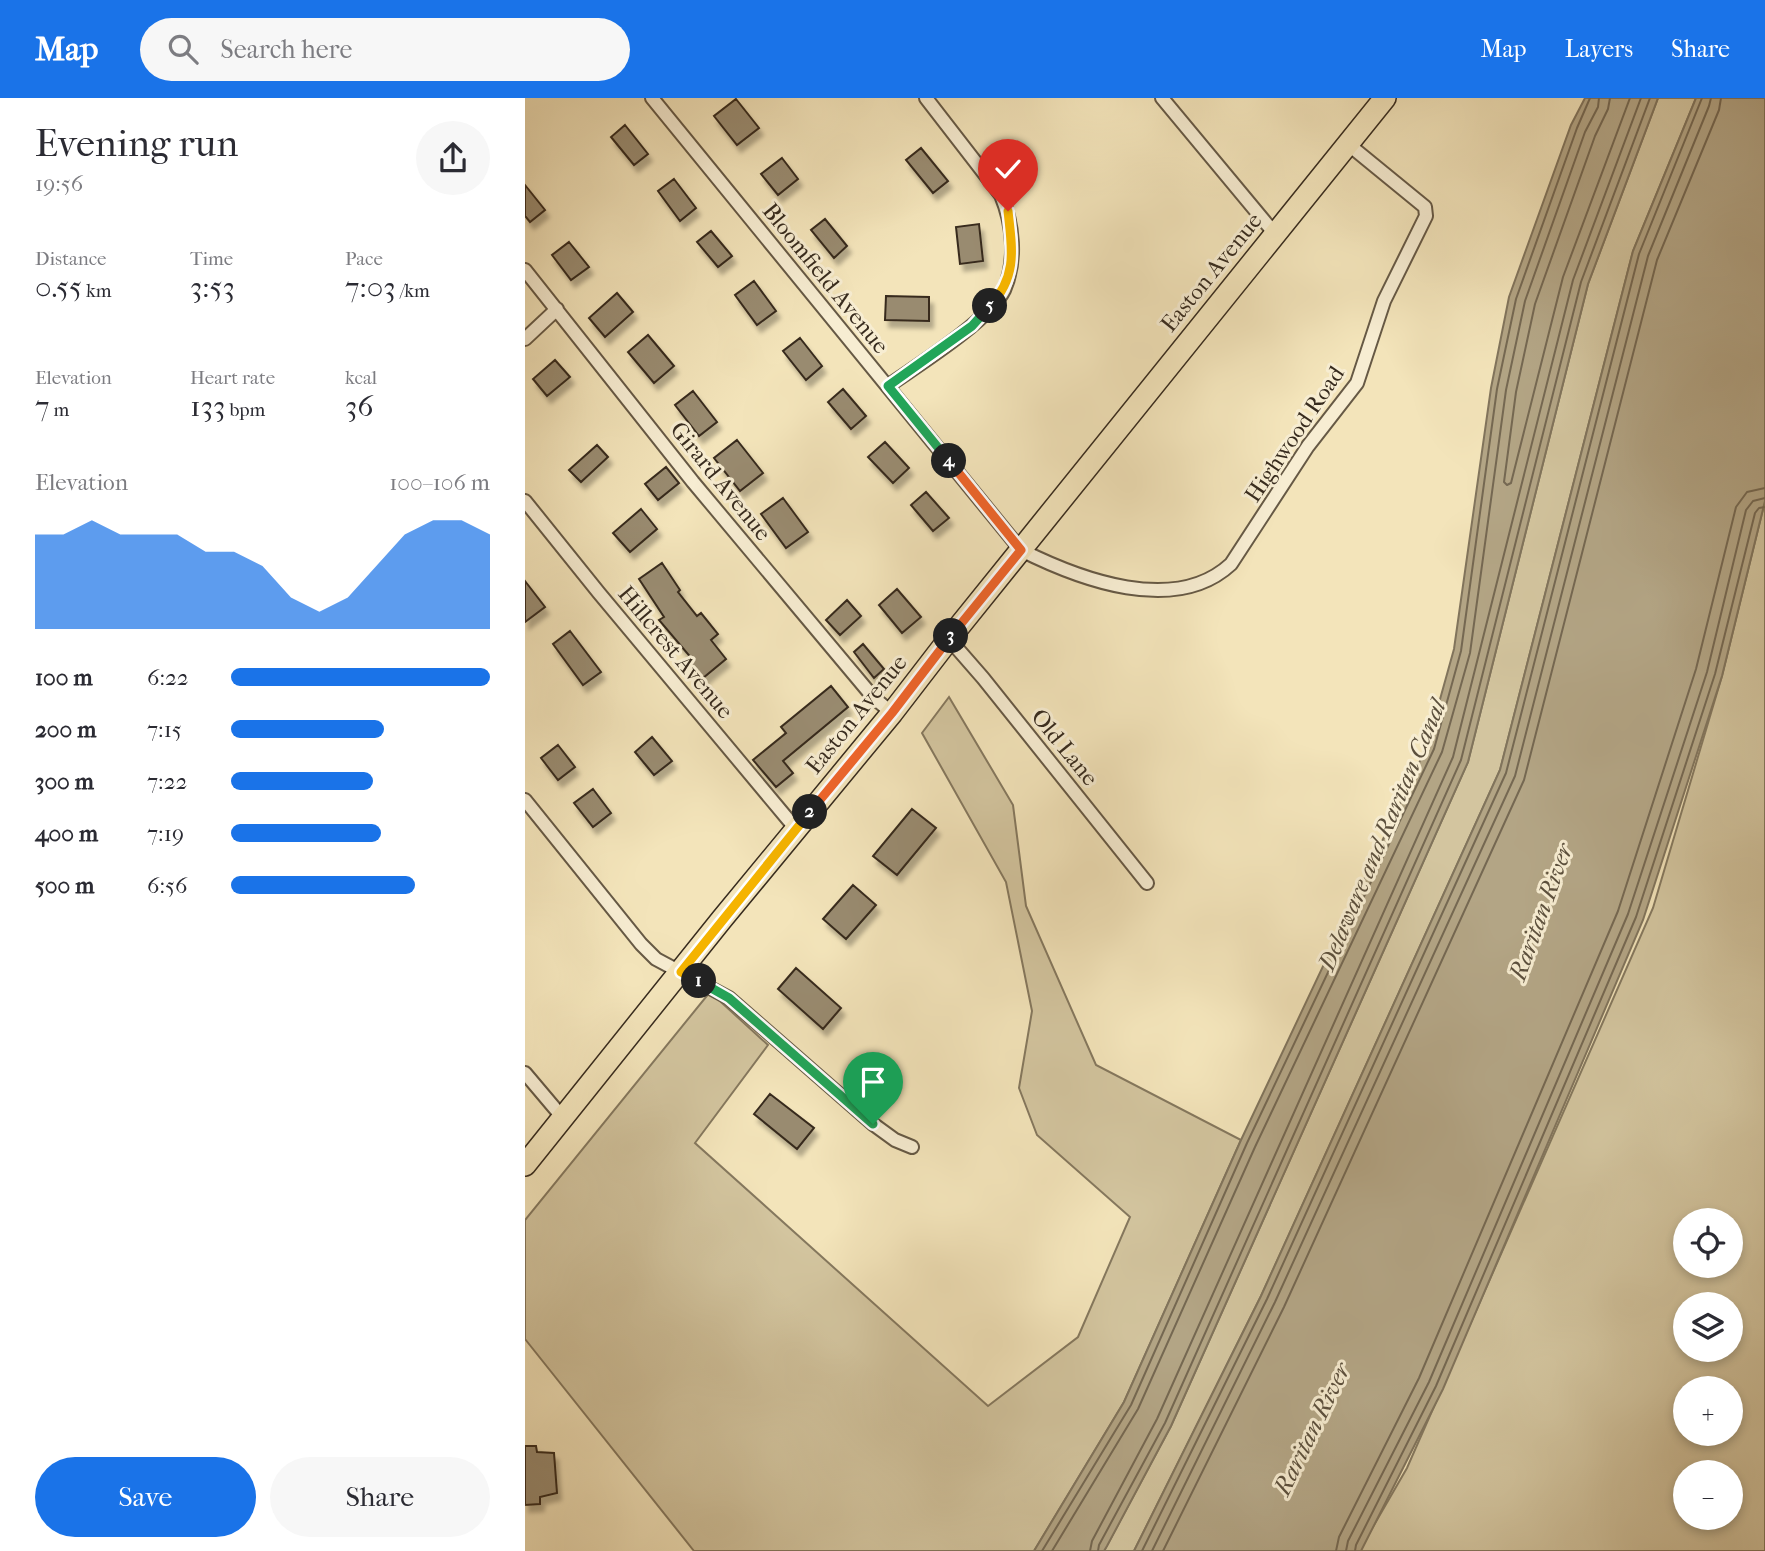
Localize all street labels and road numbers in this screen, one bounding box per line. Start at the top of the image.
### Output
street label: Bloomfield Avenue [757,198,894,359]
street label: Easton Avenue [1155,207,1268,337]
street label: Highwood Road [1239,361,1350,507]
street label: Girard Avenue [665,417,777,546]
street label: Hillcrest Avenue [612,581,739,724]
street label: Easton Avenue [800,649,913,779]
street label: Old Lane [1025,703,1104,791]

